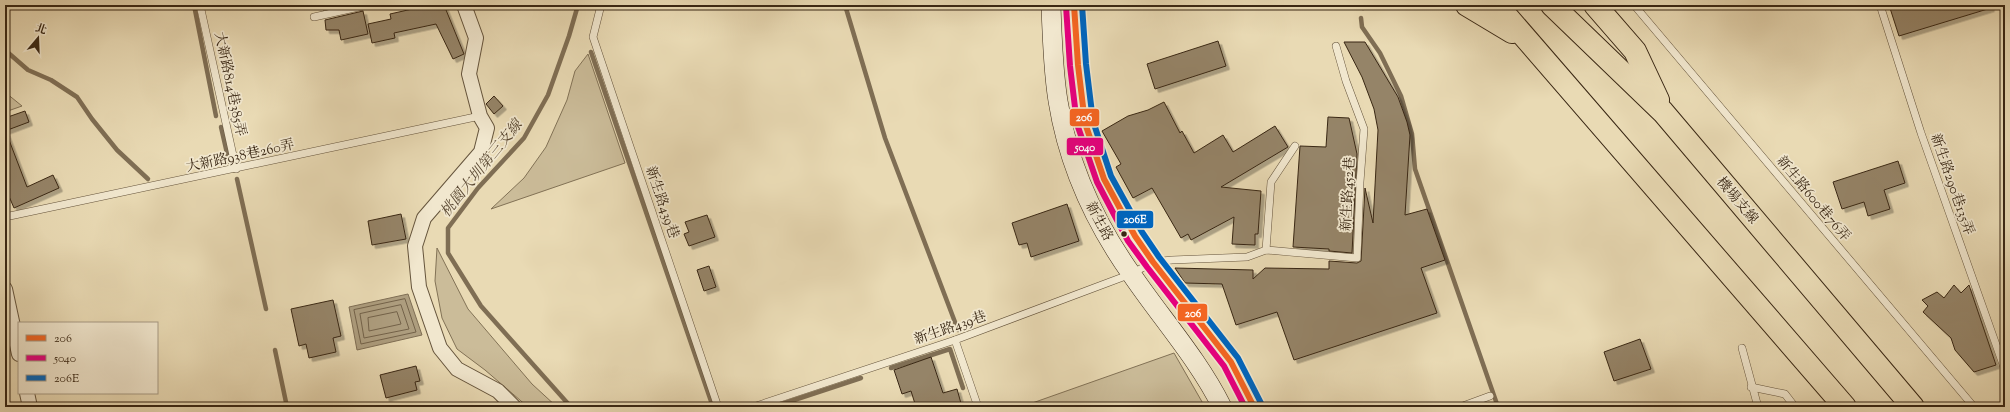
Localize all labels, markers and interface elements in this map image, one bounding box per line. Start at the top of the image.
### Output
north arrow [18,18,58,58]
text: 北 [33,20,49,39]
street label: 大新路814巷385弄 [208,30,250,138]
line badge: 206 [1069,108,1100,127]
text: 206 [1076,110,1093,126]
water label: 桃園大圳第三支線 [436,114,529,222]
street label: 新生路290巷135弄 [1924,131,1978,238]
street label: 大新路938巷260弄 [184,136,296,178]
line badge: 5040 [1066,137,1104,156]
text: 5040 [1074,140,1095,156]
street label: 新生路600巷76弄 [1771,152,1854,246]
street label: 新生路452巷 [1337,156,1361,232]
street label: 新生路439巷 [639,164,683,242]
street label: 機場支線 [1711,173,1762,229]
street label: 新生路 [1080,199,1117,245]
line badge: 206E [1116,210,1154,229]
text: 206E [1123,212,1147,228]
unlabelled marker [1119,229,1129,239]
line badge: 206 [1177,303,1208,322]
text: 206 [1185,306,1202,322]
street label: 新生路439巷 [912,307,990,351]
legend [18,322,158,394]
text: 206 [54,330,72,348]
text: 5040 [53,350,76,368]
text: 206E [54,370,80,388]

